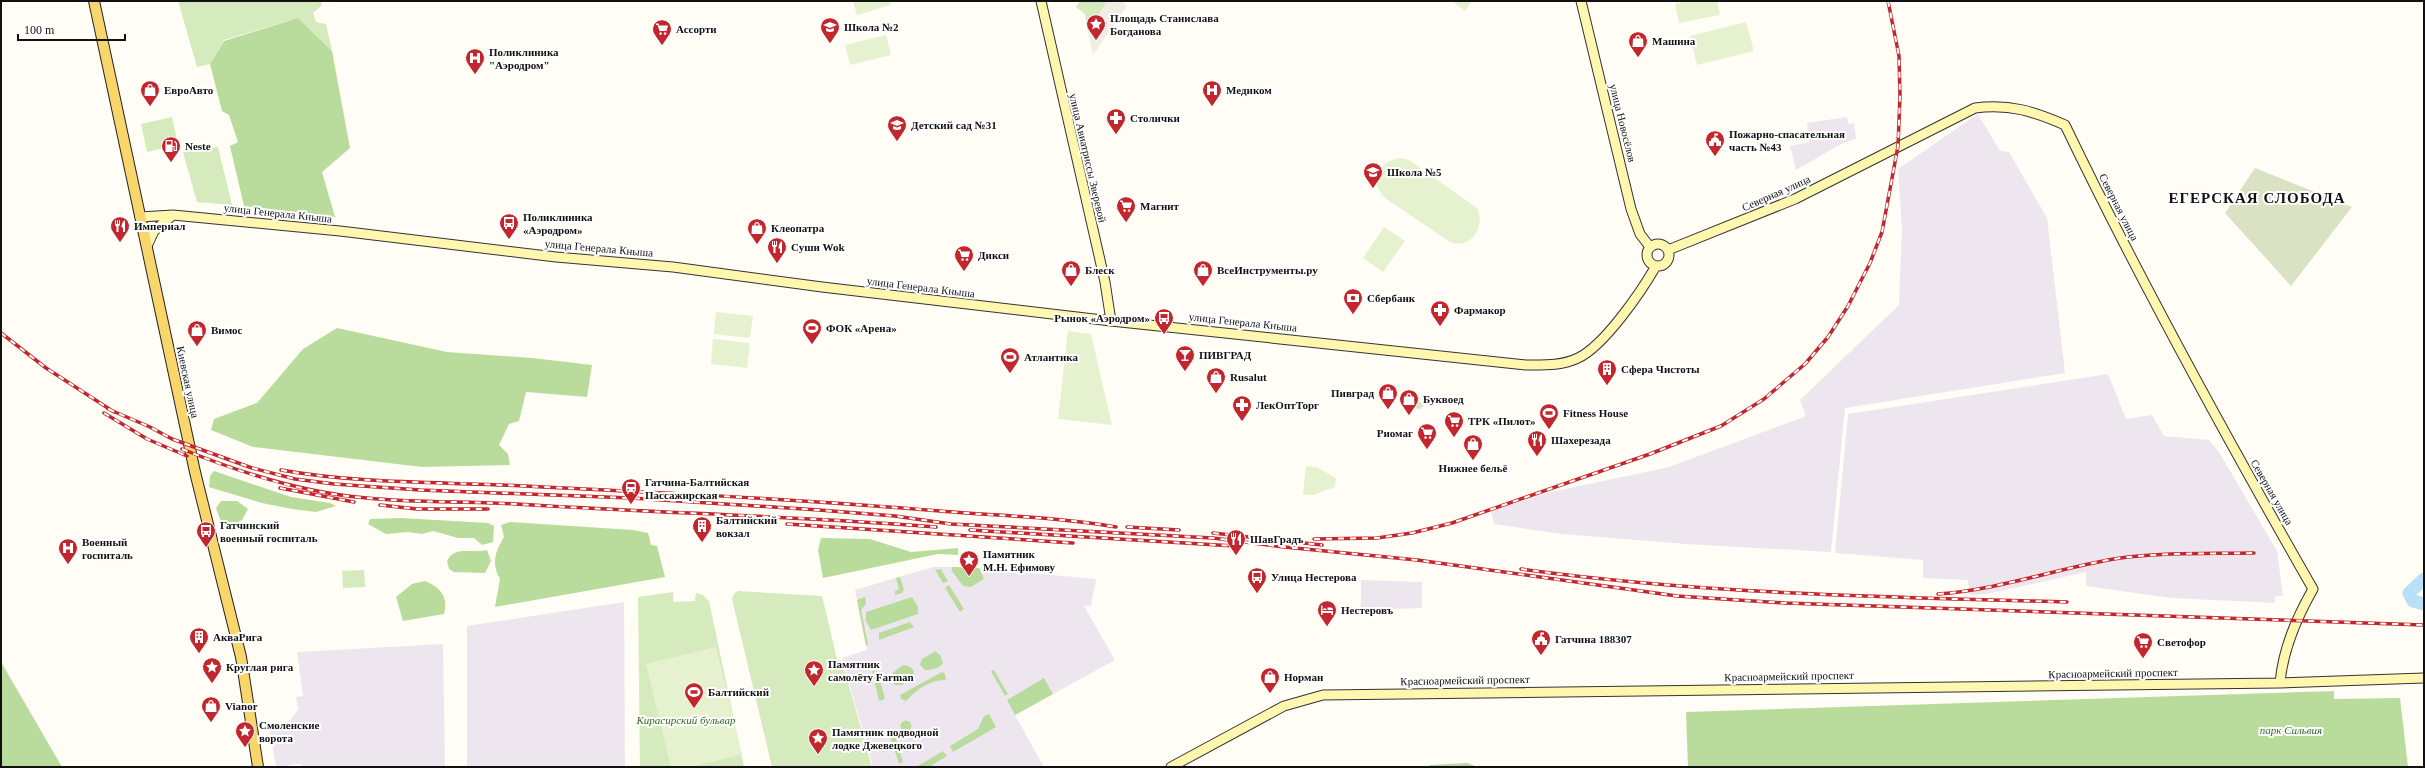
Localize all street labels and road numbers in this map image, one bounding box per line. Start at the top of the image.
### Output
street label: улица Новосёлов [1607,83,1639,163]
street label: улица Авиатриссы Зверевой [1067,92,1109,224]
street label: Северная улица [2097,171,2141,243]
street label: Северная улица [1740,173,1812,213]
street label: улица Генерала Кныша [223,201,333,225]
street label: улица Генерала Кныша [544,237,654,259]
street label: улица Генерала Кныша [866,274,976,300]
street label: улица Генерала Кныша [1188,310,1298,334]
street label: Киевская улица [175,345,201,419]
street label: Северная улица [2248,457,2296,527]
street label: Красноармейский проспект [2048,666,2178,680]
street label: Красноармейский проспект [1724,669,1854,683]
street label: Красноармейский проспект [1400,673,1530,687]

